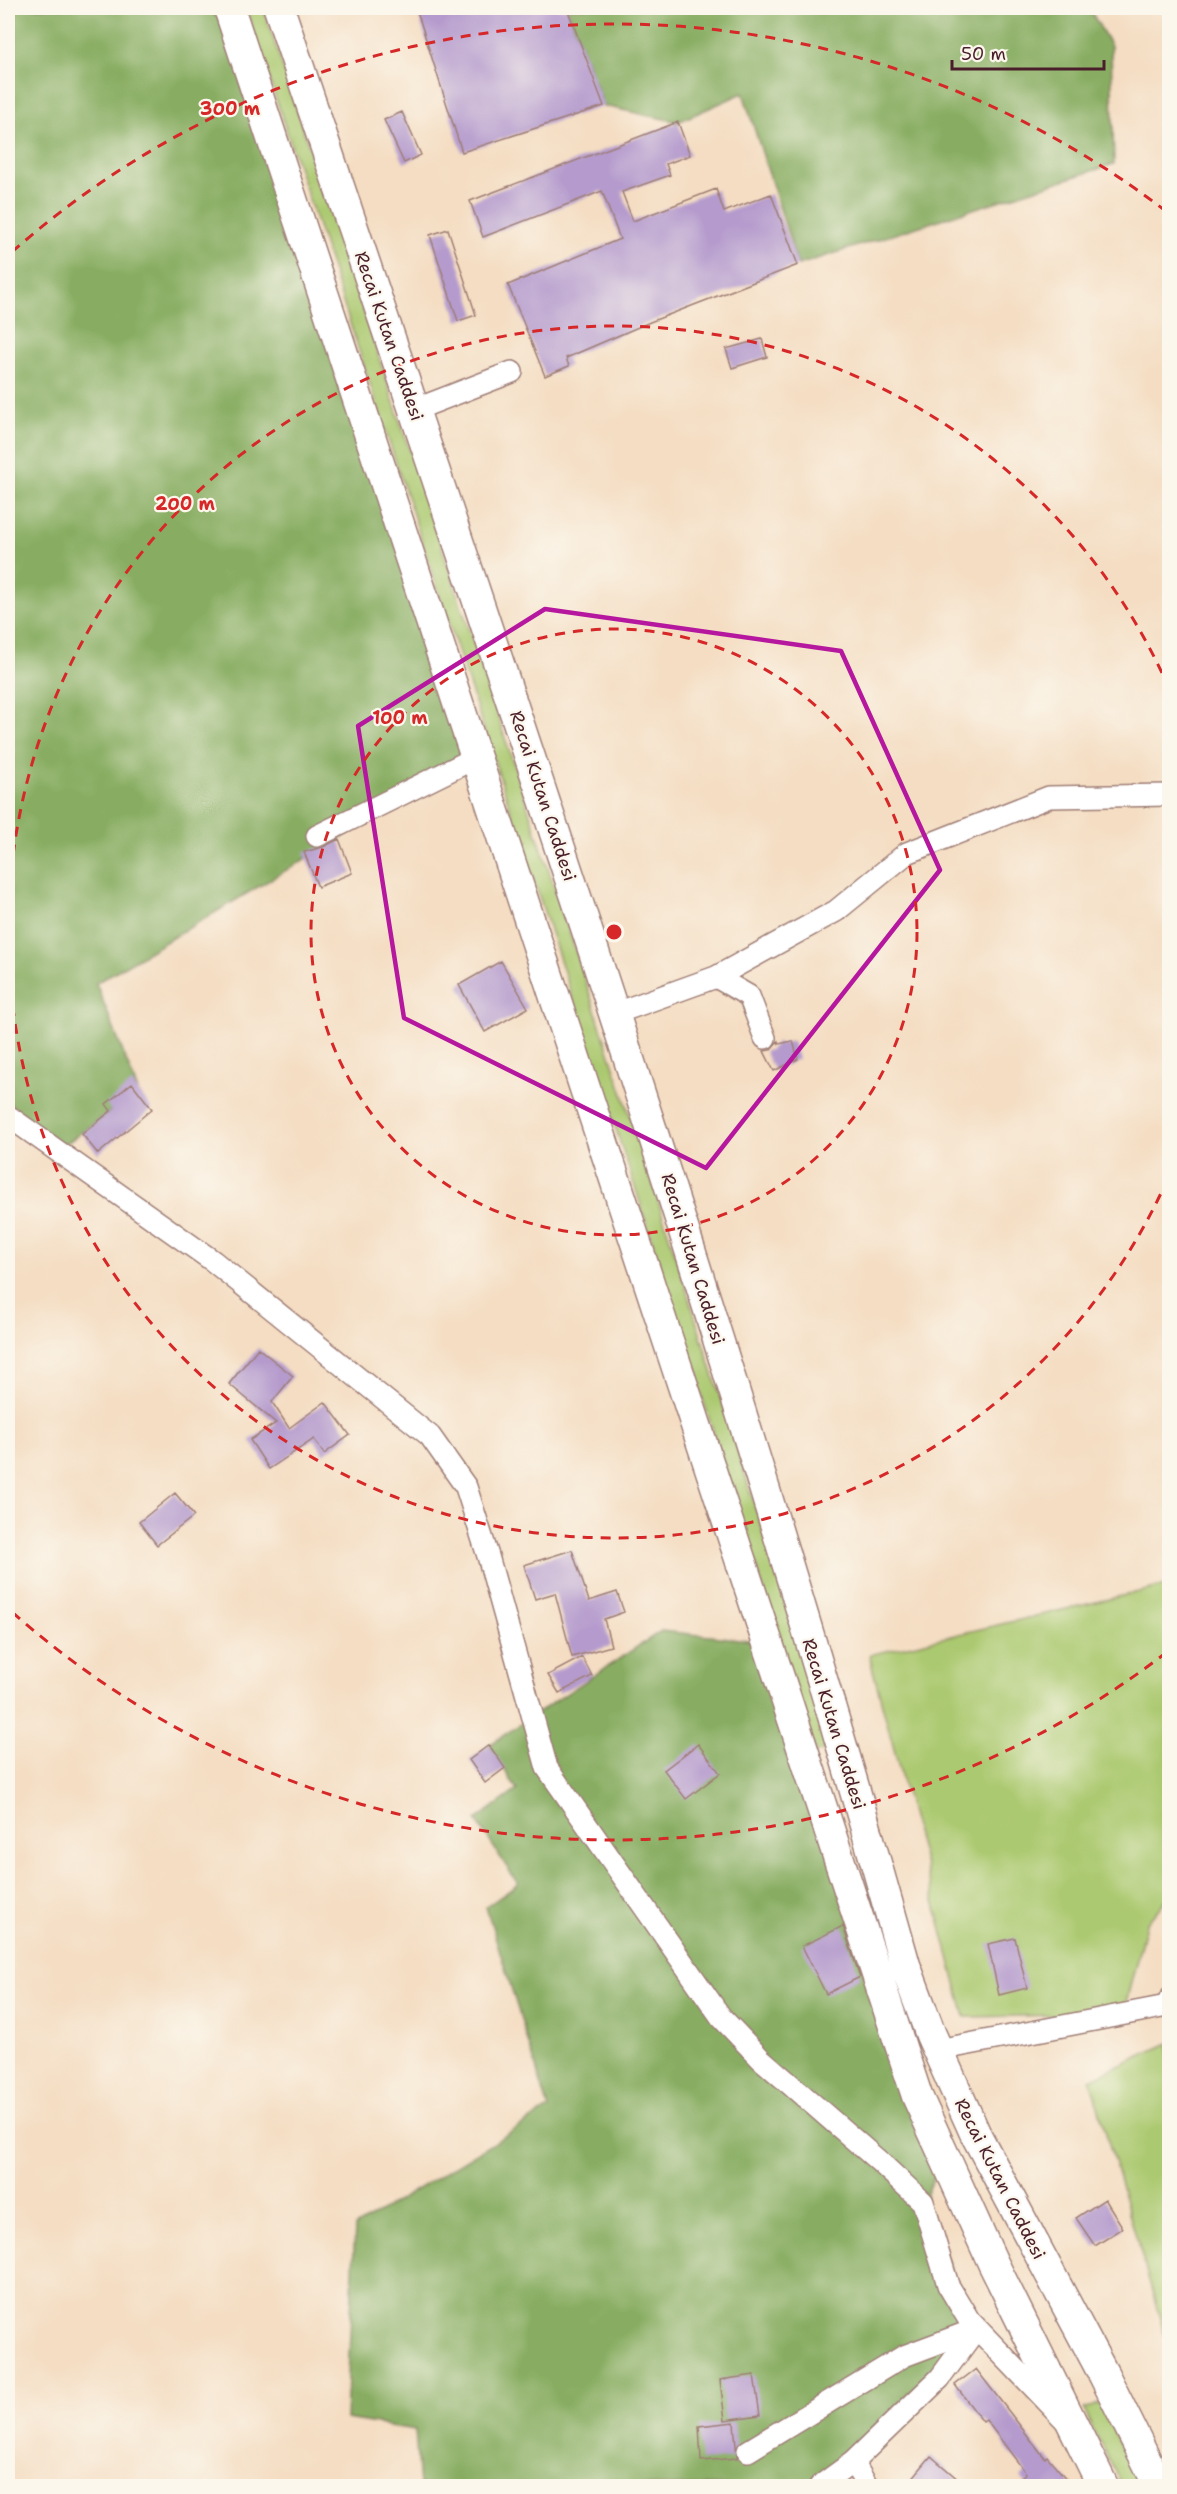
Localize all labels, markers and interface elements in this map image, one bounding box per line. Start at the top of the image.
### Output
scale bar [952,33,1104,71]
text: 50 m [961,42,1006,66]
text: 300 m [200,97,261,121]
street label: Recai Kutan Caddesi [349,248,429,424]
text: 200 m [155,492,216,516]
text: 100 m [372,706,428,730]
street label: Recai Kutan Caddesi [504,708,582,884]
centre of rings [604,922,624,942]
street label: Recai Kutan Caddesi [656,1170,730,1348]
street label: Recai Kutan Caddesi [797,1635,871,1813]
street label: Recai Kutan Caddesi [949,2094,1051,2264]

